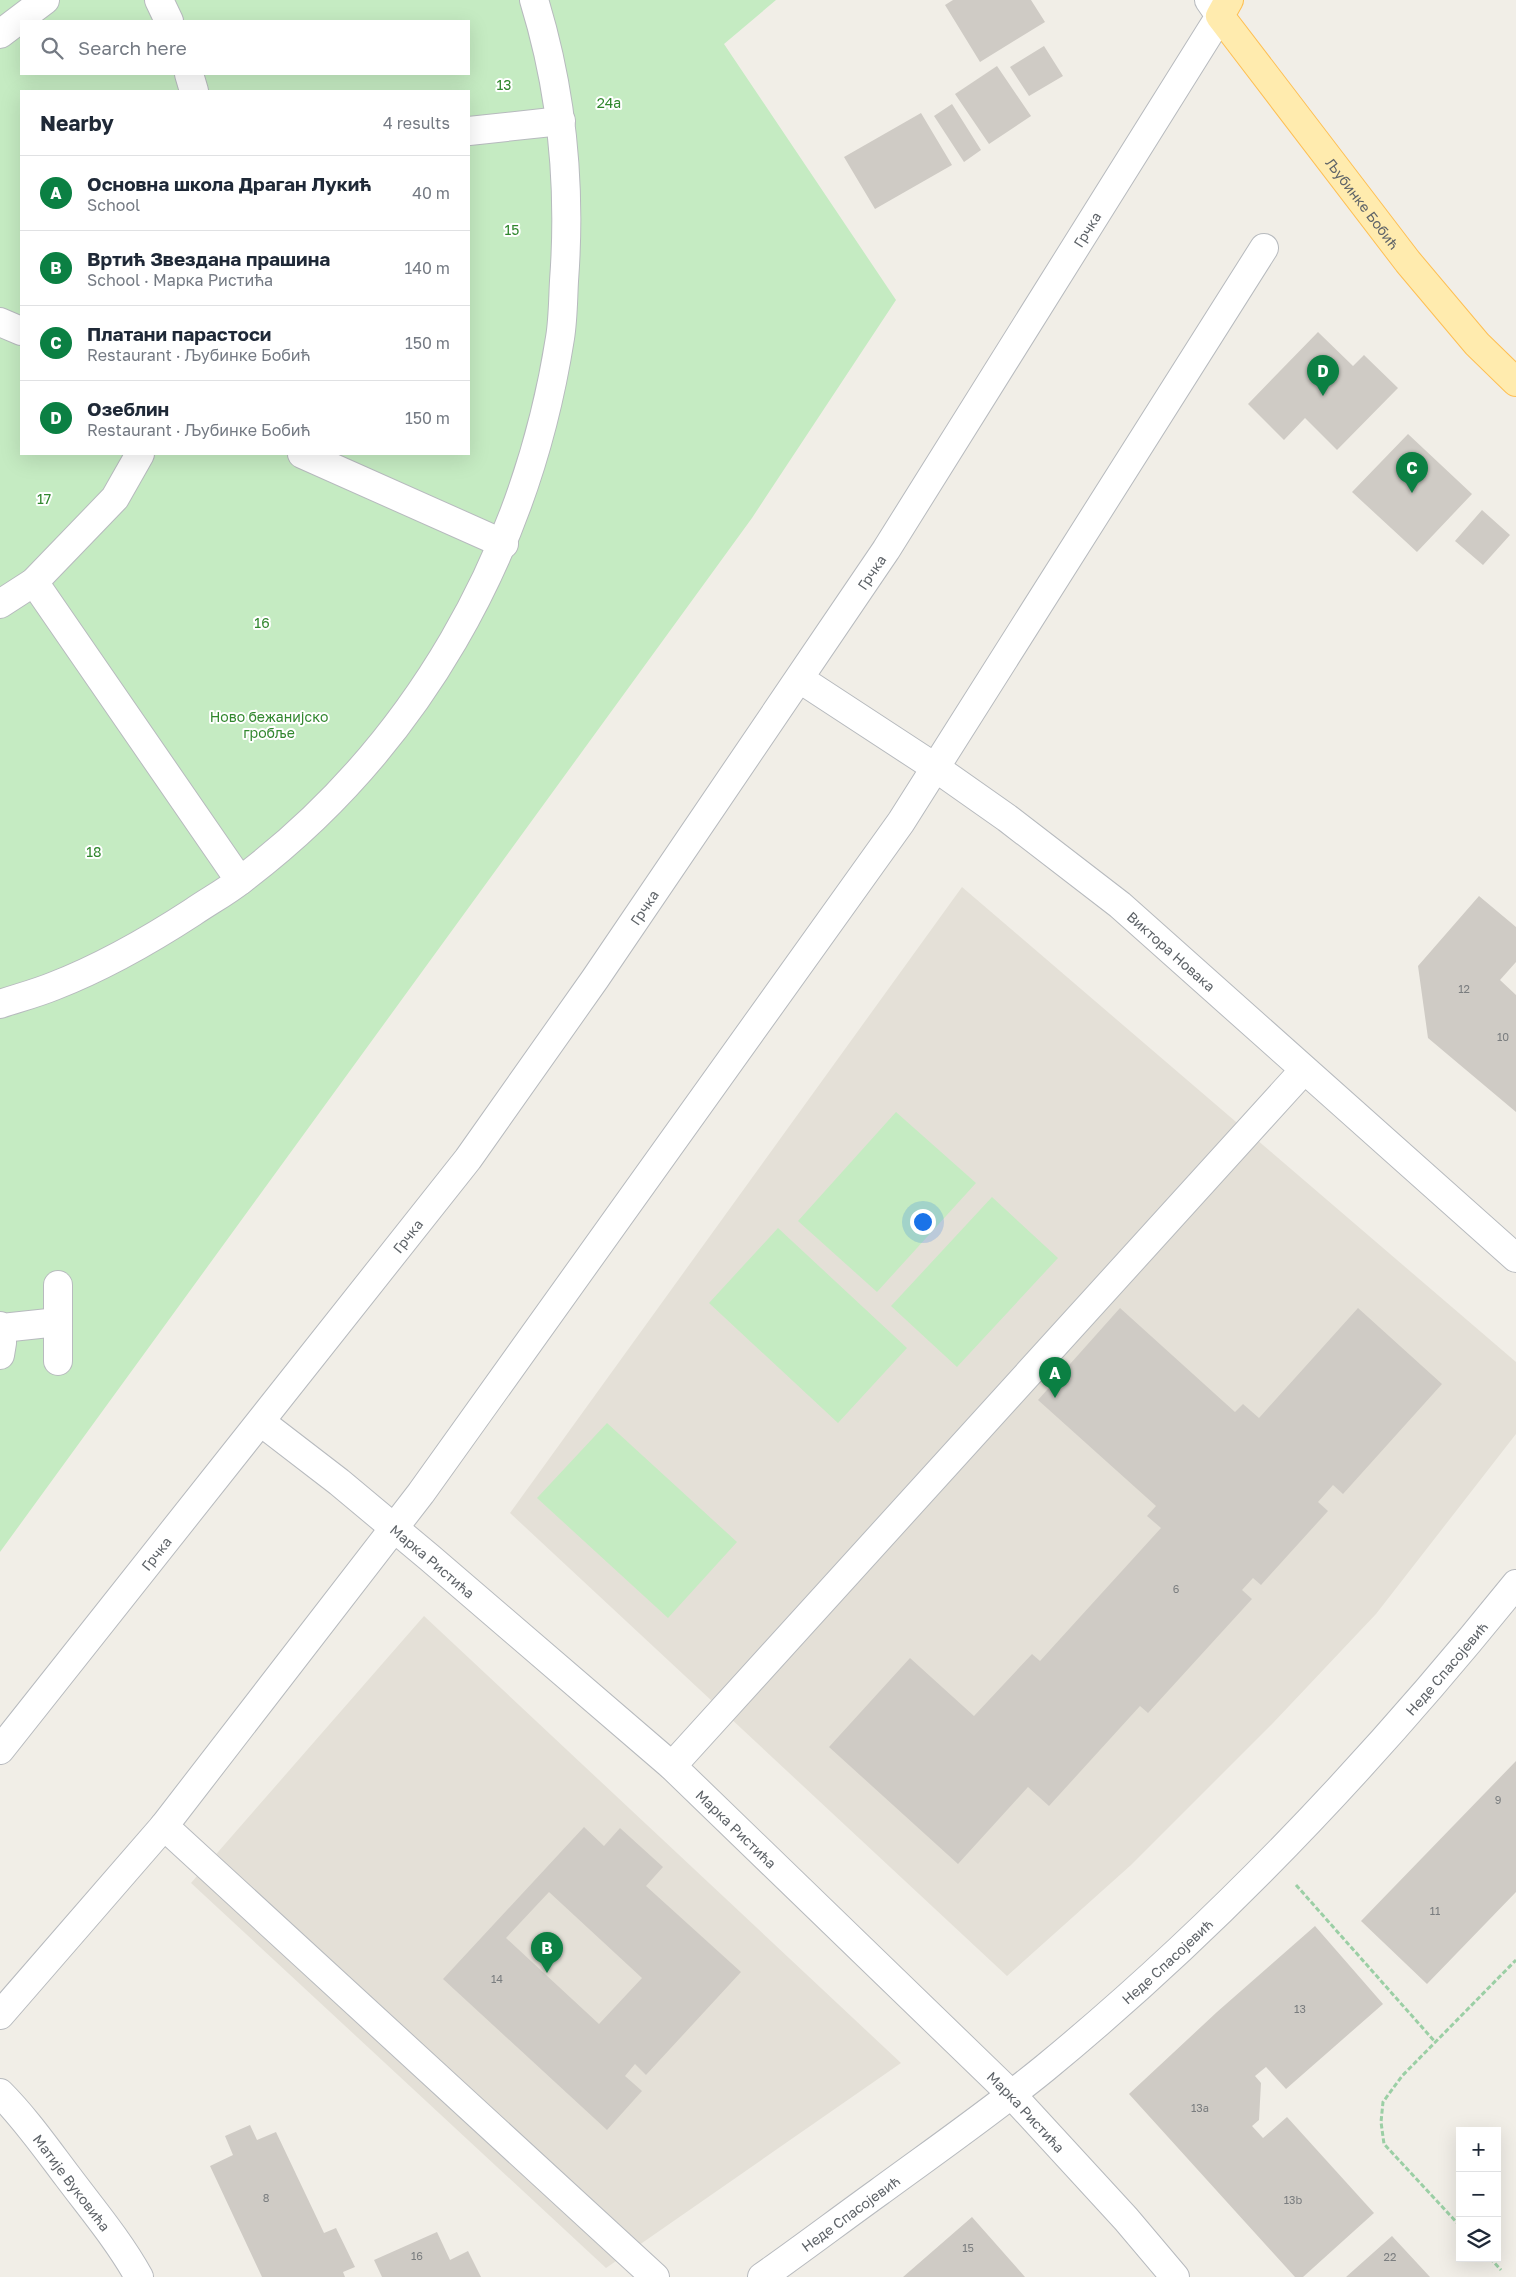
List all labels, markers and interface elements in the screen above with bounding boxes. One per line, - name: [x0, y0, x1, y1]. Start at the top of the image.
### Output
- search box: [20, 20, 470, 75]
- icon: search: [38, 34, 66, 62]
- text: Search here: [78, 36, 187, 59]
- park label: 13: [497, 76, 511, 93]
- park label: 24a: [597, 94, 621, 111]
- text: Nearby: [40, 110, 114, 136]
- text: 4 results: [383, 113, 450, 133]
- street label: Љубинке Бобић: [1323, 154, 1403, 252]
- text: Основна школа Драган Лукић: [87, 172, 371, 195]
- text: A: [50, 183, 62, 203]
- text: 40 m: [412, 183, 450, 203]
- text: School: [87, 195, 140, 215]
- street label: Грчка: [1069, 208, 1104, 250]
- park label: 15: [505, 221, 519, 238]
- text: Вртић Звездана прашина: [87, 247, 330, 270]
- text: B: [50, 258, 62, 278]
- text: 140 m: [404, 258, 450, 278]
- text: School · Марка Ристића: [87, 270, 273, 290]
- text: Платани парастоси: [87, 322, 271, 345]
- text: C: [50, 333, 62, 353]
- text: 150 m: [405, 333, 450, 353]
- text: Restaurant · Љубинке Бобић: [87, 345, 310, 365]
- pin: D: [1307, 355, 1339, 396]
- text: Озеблин: [87, 397, 169, 420]
- text: D: [50, 408, 62, 428]
- text: 150 m: [405, 408, 450, 428]
- text: Restaurant · Љубинке Бобић: [87, 420, 310, 440]
- pin: C: [1396, 452, 1428, 493]
- park label: 17: [37, 490, 51, 507]
- street label: Грчка: [853, 551, 889, 593]
- park label: 16: [254, 614, 270, 631]
- park label: Ново бежанијско гробље: [210, 708, 328, 741]
- park label: 18: [86, 843, 102, 860]
- street label: Грчка: [626, 886, 662, 928]
- street label: Виктора Новака: [1124, 907, 1219, 995]
- house number: 12: [1458, 982, 1470, 995]
- house number: 10: [1497, 1030, 1509, 1043]
- your location: [910, 1209, 936, 1235]
- street label: Грчка: [389, 1215, 426, 1256]
- pin: A: [1039, 1357, 1071, 1398]
- street label: Марка Ристића: [387, 1520, 479, 1601]
- street label: Грчка: [137, 1533, 174, 1574]
- house number: 6: [1173, 1582, 1180, 1595]
- street label: Неде Спасојевић: [1401, 1618, 1491, 1718]
- street label: Марка Ристића: [693, 1786, 780, 1871]
- house number: 9: [1495, 1793, 1501, 1806]
- house number: 11: [1430, 1904, 1440, 1917]
- street label: Неде Спасојевић: [1118, 1915, 1216, 2007]
- pin: B: [531, 1932, 563, 1973]
- house number: 14: [491, 1972, 503, 1985]
- house number: 13: [1294, 2002, 1306, 2015]
- street label: Марка Ристића: [984, 2067, 1069, 2156]
- house number: 13a: [1191, 2101, 1209, 2114]
- map controls: [1456, 2127, 1501, 2262]
- button: +: [1456, 2127, 1501, 2172]
- street label: Матије Вуковића: [30, 2131, 114, 2234]
- street label: Неде Спасојевић: [798, 2171, 903, 2255]
- button: −: [1456, 2172, 1501, 2217]
- house number: 8: [263, 2191, 270, 2204]
- house number: 13b: [1284, 2193, 1302, 2206]
- button: layers: [1456, 2217, 1501, 2262]
- house number: 15: [962, 2241, 974, 2254]
- house number: 16: [411, 2249, 423, 2262]
- house number: 22: [1384, 2250, 1396, 2263]

